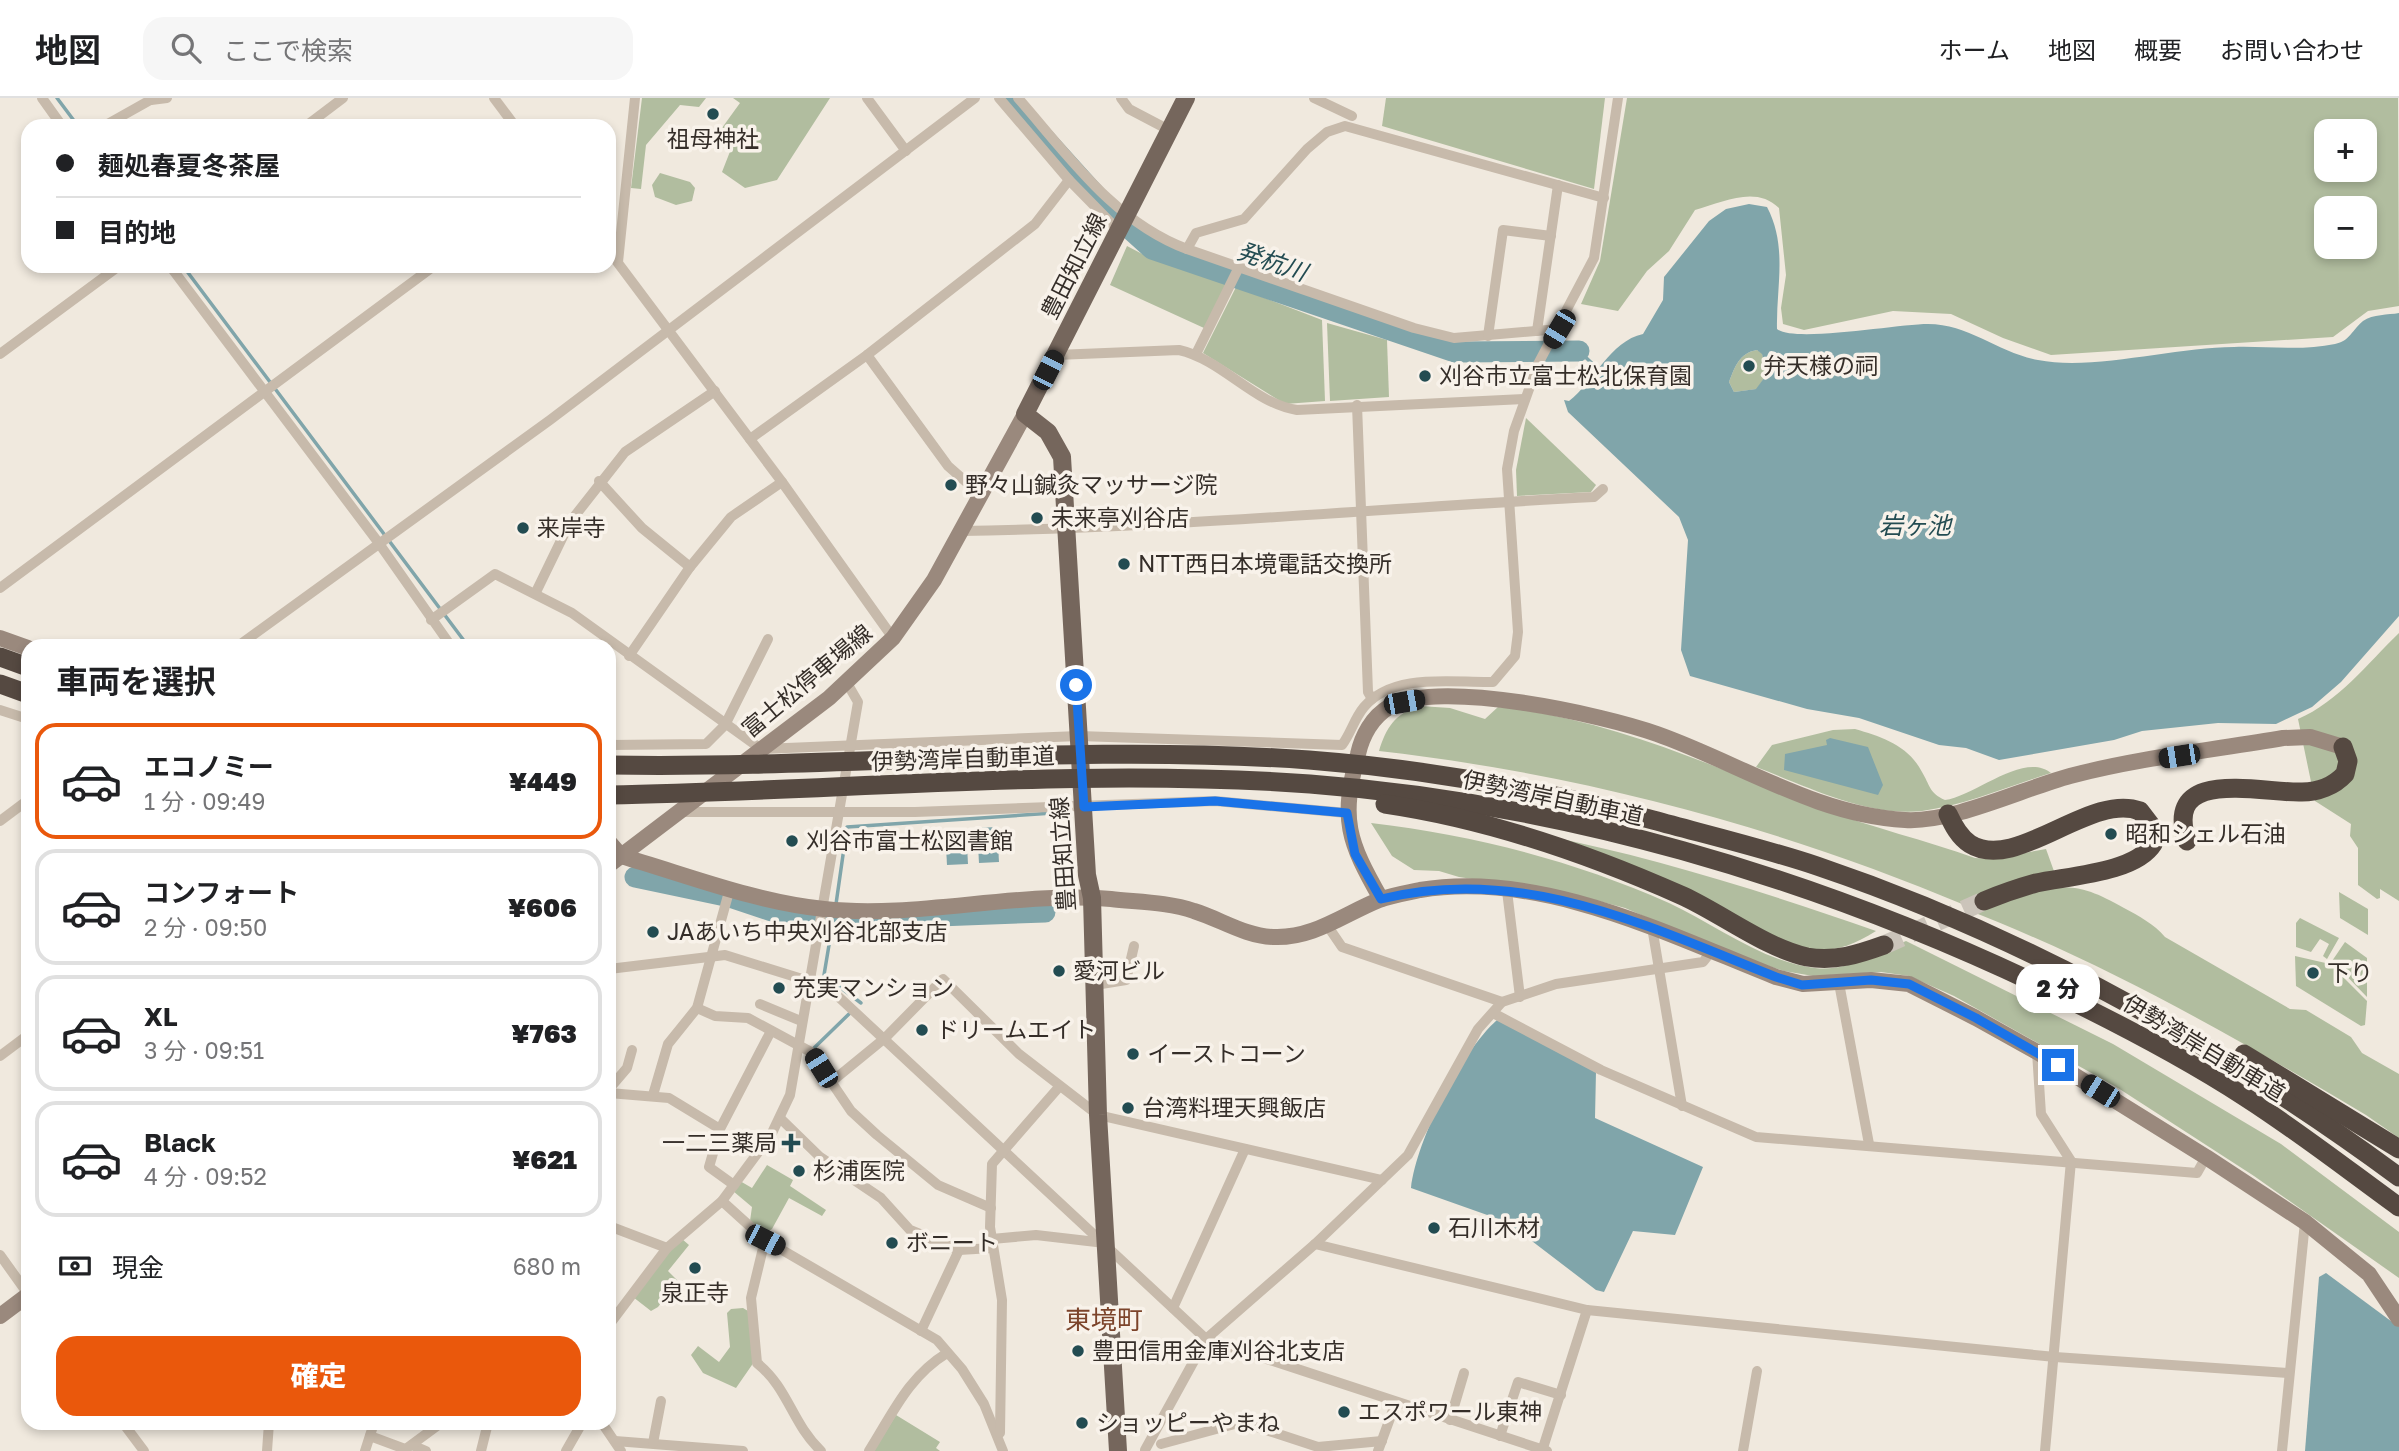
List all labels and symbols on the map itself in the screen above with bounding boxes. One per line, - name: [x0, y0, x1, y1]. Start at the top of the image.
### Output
- marker: 祖母神社: [705, 106, 721, 122]
- place label: 祖母神社: [667, 124, 759, 152]
- street label: 豊田知立線: [1035, 208, 1112, 323]
- water label: 発杭川: [1234, 235, 1314, 287]
- car: [1540, 306, 1579, 352]
- car: [1030, 347, 1067, 393]
- place label: 弁天様の祠: [1763, 351, 1878, 379]
- marker: 弁天様の祠: [1741, 358, 1757, 374]
- place label: 刈谷市立富士松北保育園: [1439, 361, 1692, 389]
- marker: 刈谷市立富士松北保育園: [1417, 368, 1433, 384]
- place label: 野々山鍼灸マッサージ院: [965, 470, 1218, 498]
- marker: 野々山鍼灸マッサージ院: [943, 477, 959, 493]
- place label: 未来亭刈谷店: [1051, 503, 1189, 531]
- marker: 未来亭刈谷店: [1029, 510, 1045, 526]
- water label: 岩ヶ池: [1879, 510, 1953, 539]
- place label: 来岸寺: [537, 513, 606, 541]
- marker: 来岸寺: [515, 520, 531, 536]
- place label: NTT西日本境電話交換所: [1138, 549, 1392, 577]
- marker: NTT西日本境電話交換所: [1116, 556, 1132, 572]
- street label: 富士松停車場線: [736, 618, 877, 743]
- route start: [1060, 669, 1092, 701]
- car: [1382, 688, 1427, 716]
- street label: 伊勢湾岸自動車道: [871, 741, 1055, 775]
- car: [2157, 742, 2202, 770]
- street label: 伊勢湾岸自動車道: [1460, 764, 1646, 830]
- street label: 豊田知立線: [1044, 796, 1080, 912]
- place label: 昭和シェル石油: [2125, 819, 2286, 847]
- place label: 刈谷市富士松図書館: [806, 826, 1013, 854]
- marker: 昭和シェル石油: [2103, 826, 2119, 842]
- marker: 刈谷市富士松図書館: [784, 833, 800, 849]
- place label: JAあいち中央刈谷北部支店: [667, 917, 948, 945]
- marker: JAあいち中央刈谷北部支店: [645, 924, 661, 940]
- place label: 愛河ビル: [1073, 956, 1165, 984]
- place label: 下り: [2327, 958, 2373, 986]
- marker: 愛河ビル: [1051, 963, 1067, 979]
- callout: 2 分: [2016, 964, 2100, 1012]
- marker: 下り: [2305, 965, 2321, 981]
- place label: 充実マンション: [793, 973, 954, 1001]
- marker: 充実マンション: [771, 980, 787, 996]
- street label: 伊勢湾岸自動車道: [2118, 988, 2291, 1107]
- place label: ドリームエイト: [936, 1015, 1096, 1043]
- marker: ドリームエイト: [914, 1022, 930, 1038]
- place label: イーストコーン: [1147, 1039, 1306, 1067]
- car: [801, 1045, 842, 1091]
- marker: イーストコーン: [1125, 1046, 1141, 1062]
- route end: [2042, 1049, 2074, 1081]
- car: [2077, 1071, 2124, 1111]
- place label: 台湾料理天興飯店: [1142, 1093, 1326, 1121]
- marker: 台湾料理天興飯店: [1120, 1100, 1136, 1116]
- place label: 一二三薬局: [662, 1128, 777, 1156]
- marker: 一二三薬局: [783, 1135, 799, 1151]
- place label: 杉浦医院: [813, 1156, 905, 1184]
- marker: 杉浦医院: [791, 1163, 807, 1179]
- place label: 石川木材: [1448, 1213, 1540, 1241]
- marker: 石川木材: [1426, 1220, 1442, 1236]
- car: [742, 1221, 789, 1259]
- place label: ボニート: [906, 1228, 998, 1256]
- marker: ボニート: [884, 1235, 900, 1251]
- marker: 泉正寺: [687, 1260, 703, 1276]
- place label: 泉正寺: [661, 1278, 730, 1306]
- district label: 東境町: [1065, 1304, 1143, 1335]
- place label: 豊田信用金庫刈谷北支店: [1092, 1336, 1345, 1364]
- marker: 豊田信用金庫刈谷北支店: [1070, 1343, 1086, 1359]
- place label: エスポワール東神: [1358, 1397, 1542, 1425]
- marker: エスポワール東神: [1336, 1404, 1352, 1420]
- place label: ショッピーやまね: [1096, 1408, 1280, 1436]
- marker: ショッピーやまね: [1074, 1415, 1090, 1431]

